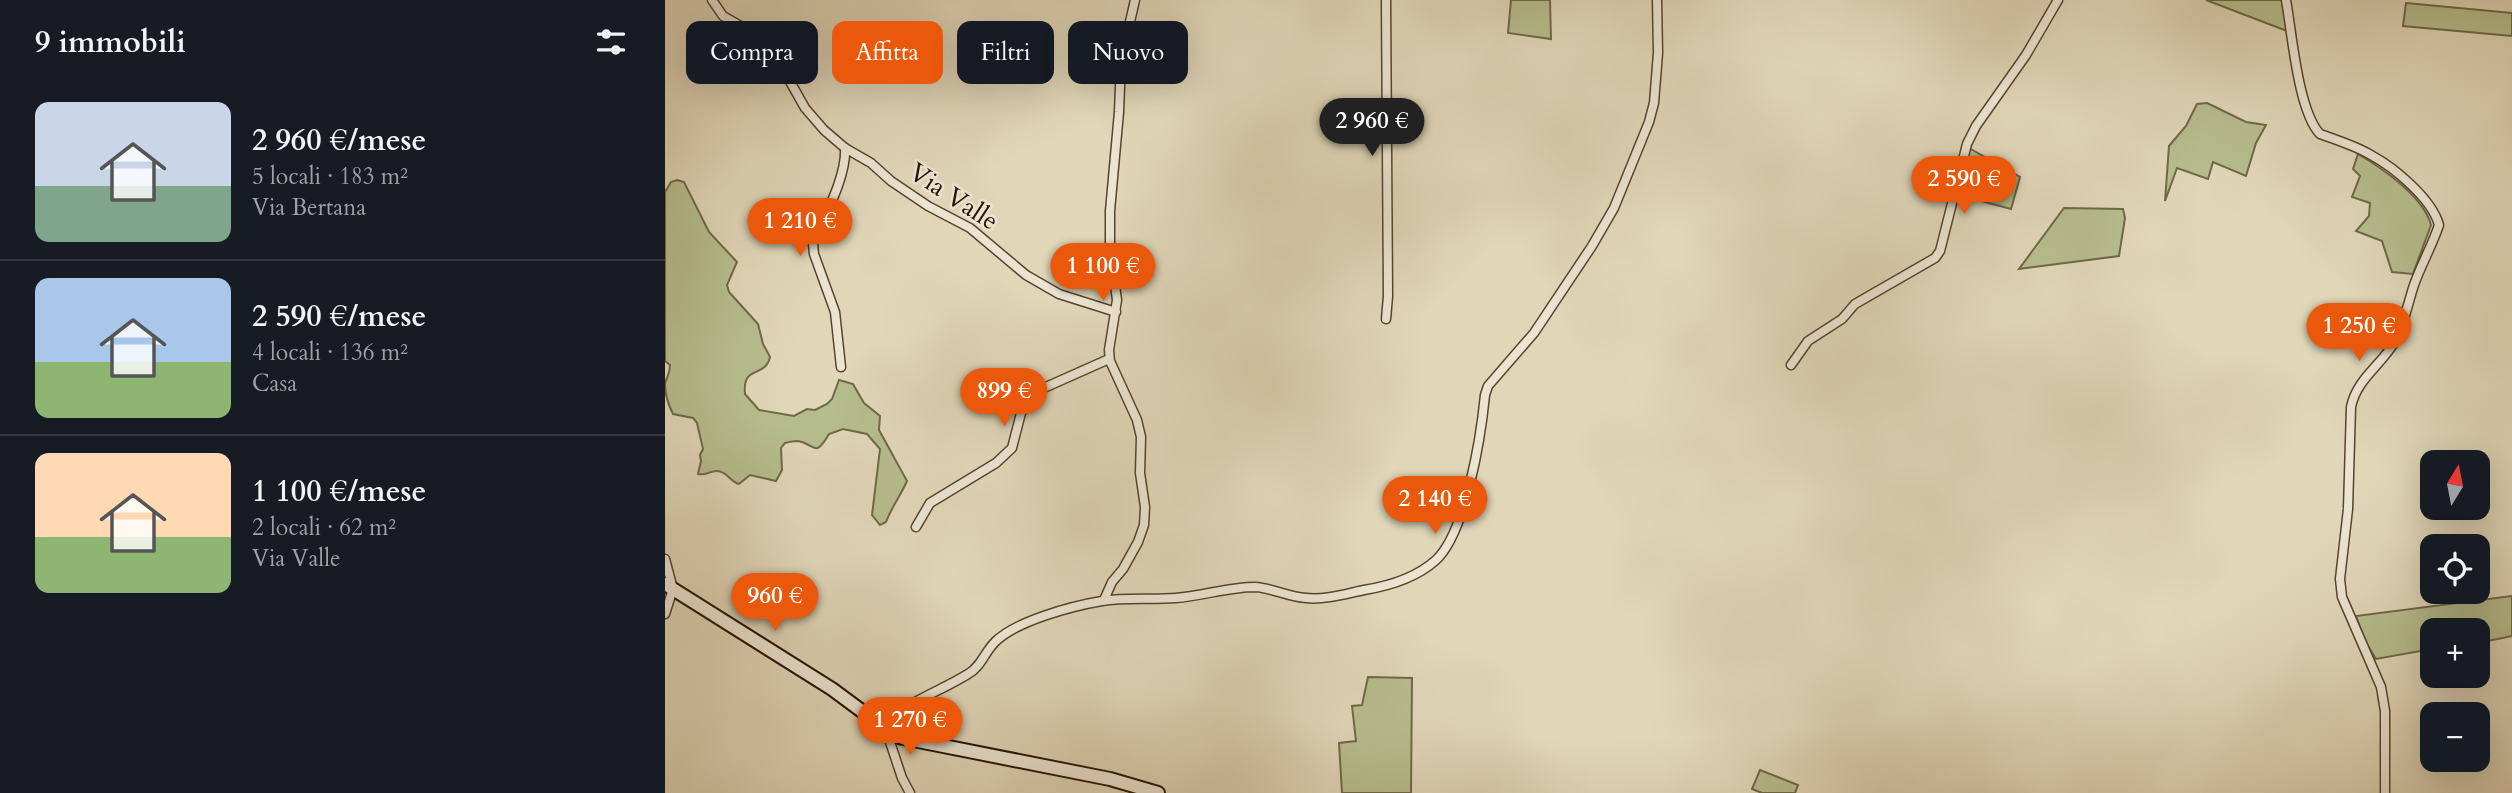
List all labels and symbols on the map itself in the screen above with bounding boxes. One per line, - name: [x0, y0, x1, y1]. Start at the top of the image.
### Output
- pin: 2 960 €: [1307, 99, 1437, 158]
- street label: Via Valle: [902, 155, 1005, 238]
- pin: 2 590 €: [1899, 156, 2029, 216]
- pin: 1 210 €: [735, 198, 865, 258]
- pin: 1 100 €: [1038, 244, 1168, 303]
- pin: 1 250 €: [2294, 304, 2424, 363]
- pin: 899 €: [955, 368, 1053, 428]
- north arrow: [2420, 450, 2490, 520]
- pin: 2 140 €: [1370, 476, 1500, 536]
- pin: 960 €: [726, 574, 824, 633]
- pin: 1 270 €: [845, 698, 975, 757]

